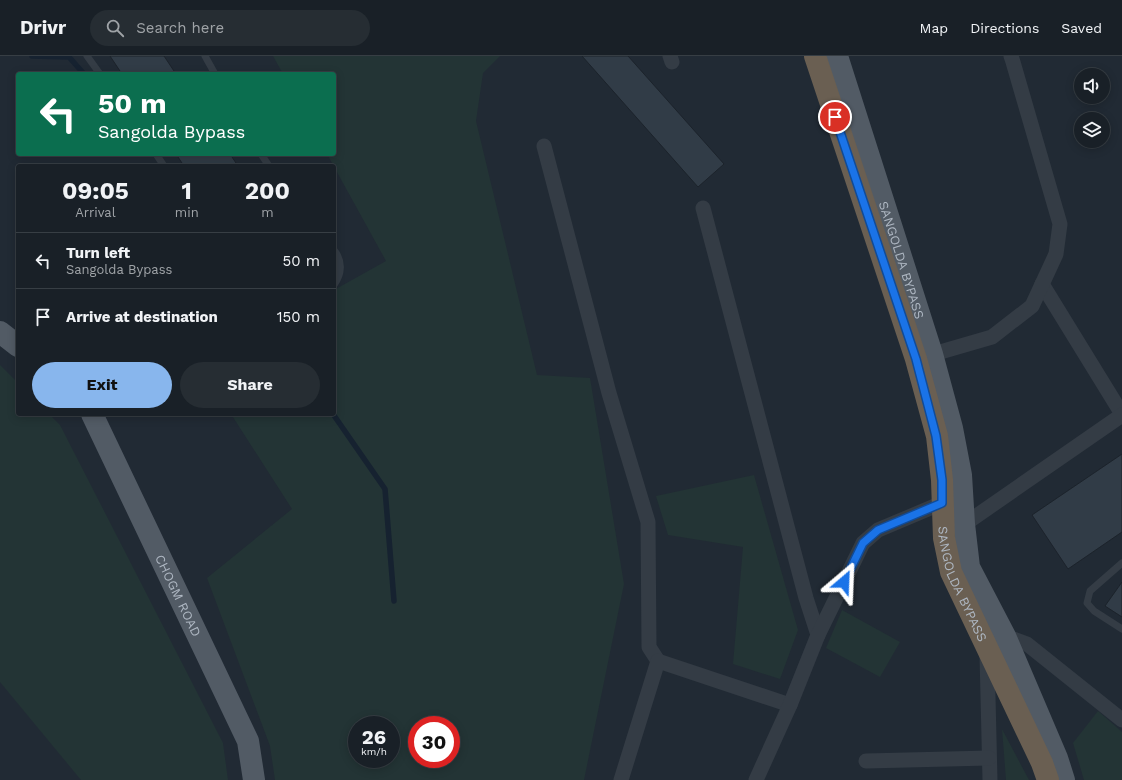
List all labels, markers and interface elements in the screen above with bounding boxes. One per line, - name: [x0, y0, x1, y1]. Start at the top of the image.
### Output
- search box: [90, 10, 370, 46]
- text: Drivr: [20, 16, 66, 39]
- icon: search: [104, 17, 126, 39]
- text: Search here: [136, 19, 224, 37]
- text: Map: [920, 20, 948, 36]
- text: Directions: [970, 20, 1039, 36]
- text: Saved: [1061, 20, 1102, 36]
- map controls: [1074, 68, 1110, 148]
- button: sound: [1074, 68, 1110, 104]
- text: 50 m: [98, 87, 167, 120]
- icon: left: [32, 88, 84, 140]
- pin: [818, 100, 852, 134]
- icon: arrive: [824, 106, 846, 128]
- button: layers: [1074, 112, 1110, 148]
- text: Sangolda Bypass: [98, 121, 245, 142]
- text: 09:05: [62, 177, 129, 205]
- text: 1: [182, 177, 192, 205]
- text: 200: [245, 177, 290, 205]
- street label: SANGOLDA BYPASS: [876, 199, 928, 321]
- text: Arrival: [75, 205, 116, 220]
- text: min: [175, 205, 199, 220]
- text: m: [261, 205, 274, 220]
- text: Turn left: [66, 244, 130, 262]
- icon: left: [32, 250, 54, 272]
- text: 50 m: [283, 252, 320, 270]
- text: Sangolda Bypass: [66, 262, 172, 277]
- icon: arrive: [32, 306, 54, 328]
- text: Arrive at destination: [66, 308, 218, 326]
- text: 150 m: [277, 308, 320, 326]
- button: Exit: [32, 362, 172, 408]
- button: Share: [180, 362, 320, 408]
- street label: SANGOLDA BYPASS: [936, 526, 991, 644]
- street label: CHOGM ROAD: [153, 552, 205, 639]
- position arrow: [823, 561, 865, 603]
- speed limit sign: 30: [408, 716, 460, 768]
- text: 26: [362, 725, 386, 749]
- text: km/h: [361, 746, 387, 757]

